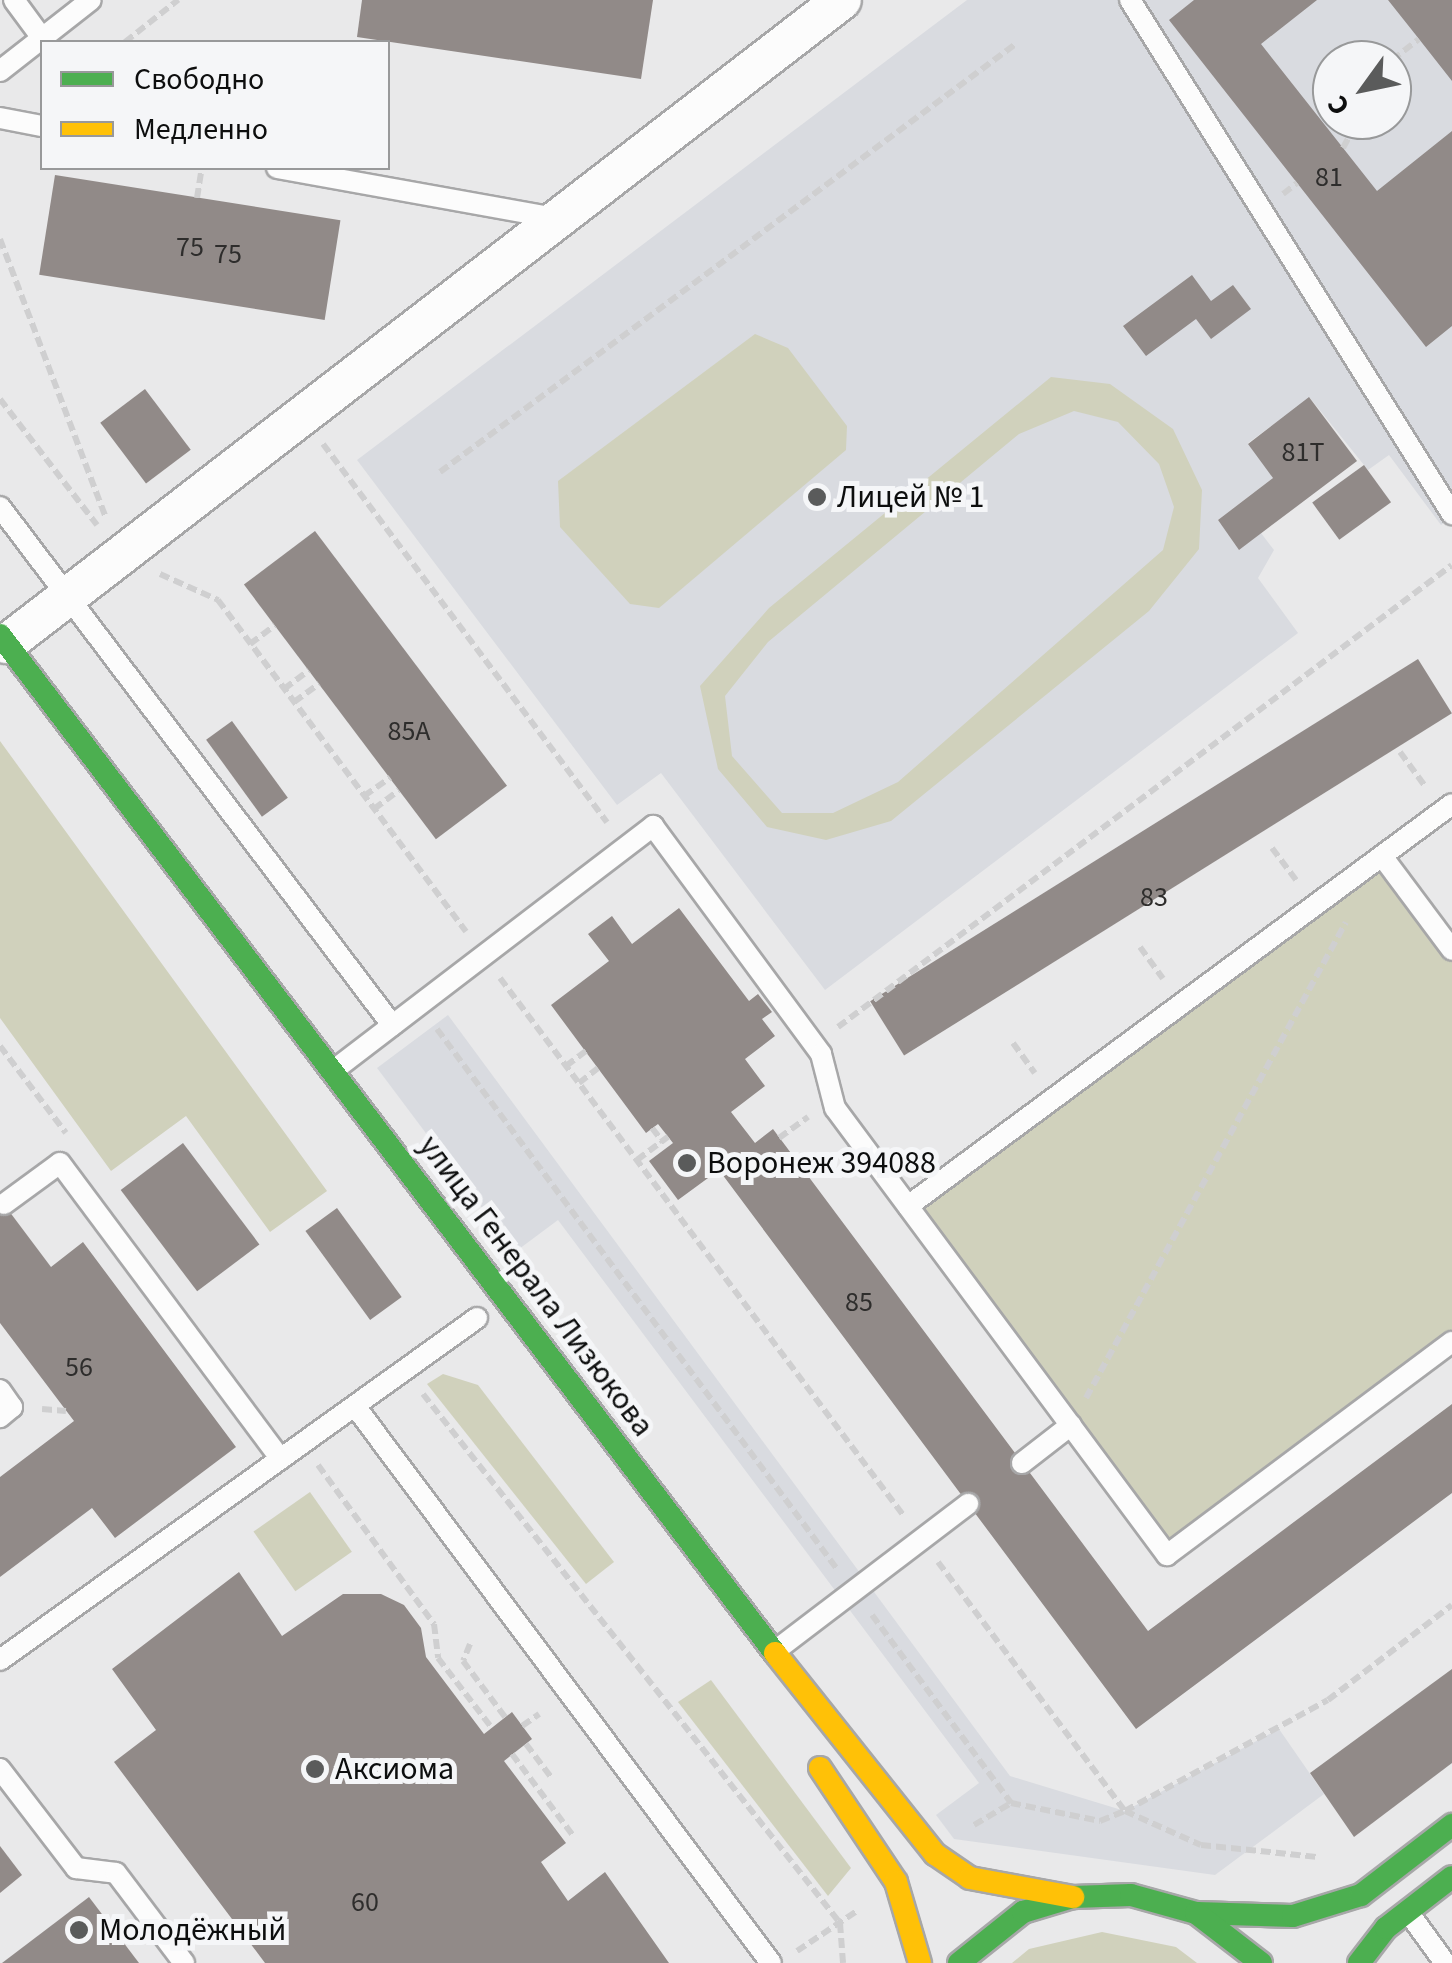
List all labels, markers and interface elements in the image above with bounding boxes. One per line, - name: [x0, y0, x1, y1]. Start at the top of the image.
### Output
- legend: [40, 40, 390, 170]
- north arrow: [1312, 40, 1412, 140]
- text: Свободно: [134, 58, 264, 101]
- text: С: [1317, 88, 1360, 123]
- text: Медленно: [134, 108, 268, 151]
- house number: 81: [1315, 160, 1343, 194]
- house number: 75: [176, 230, 204, 264]
- house number: 75: [214, 237, 242, 271]
- house number: 81Т: [1282, 435, 1324, 469]
- place label: Лицей № 1: [837, 478, 984, 516]
- marker: Лицей № 1: [806, 486, 828, 508]
- house number: 85А: [387, 714, 431, 748]
- house number: 83: [1140, 880, 1168, 914]
- street label: улица Генерала Лизюкова: [410, 1128, 662, 1444]
- place label: Воронеж 394088: [707, 1144, 936, 1182]
- marker: Воронеж 394088: [676, 1152, 698, 1174]
- house number: 85: [845, 1285, 873, 1319]
- house number: 56: [65, 1350, 93, 1384]
- place label: Аксиома: [335, 1750, 454, 1788]
- marker: Аксиома: [304, 1758, 326, 1780]
- house number: 60: [351, 1885, 379, 1919]
- place label: Молодёжный: [99, 1911, 286, 1949]
- marker: Молодёжный: [68, 1919, 90, 1941]

